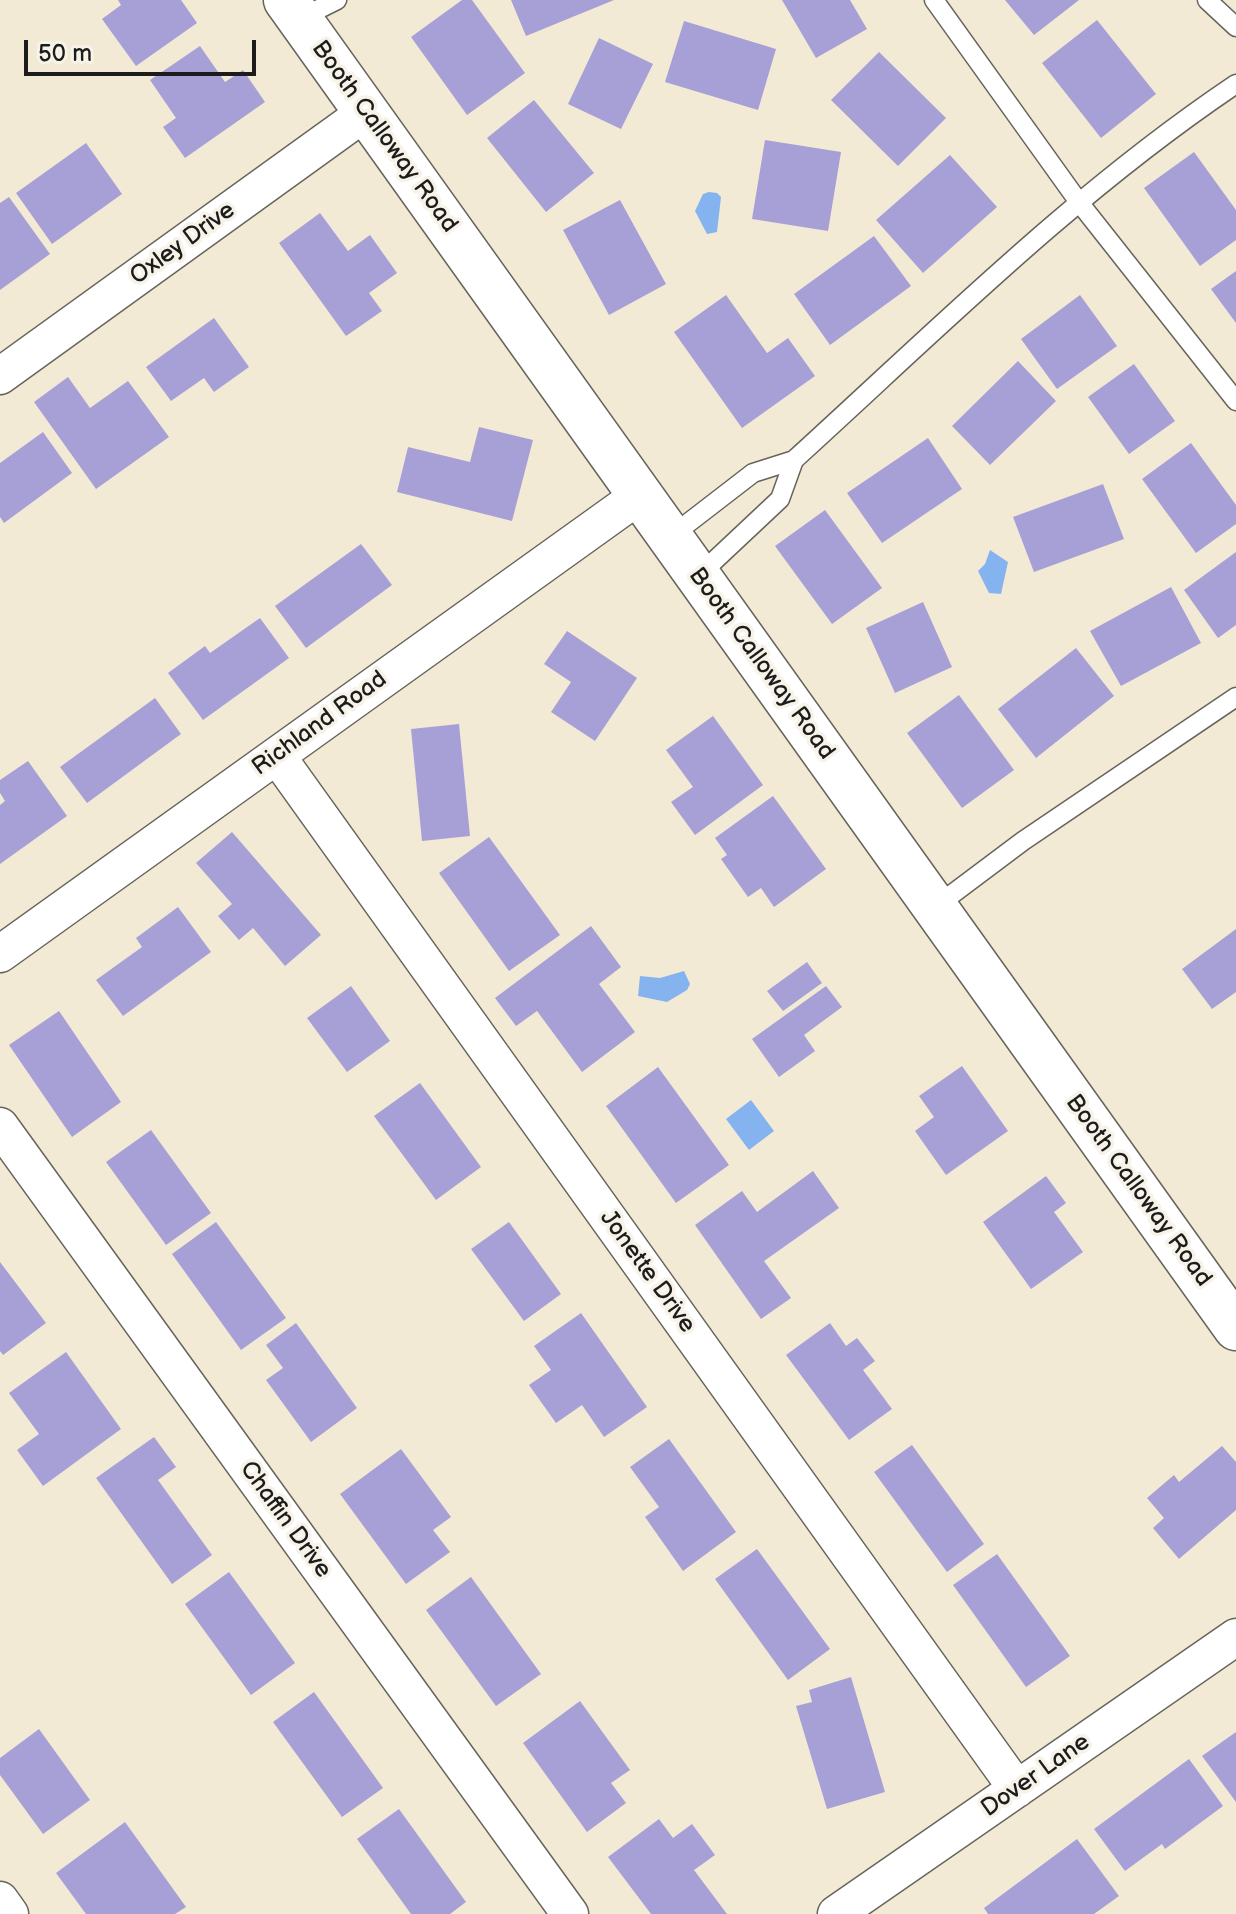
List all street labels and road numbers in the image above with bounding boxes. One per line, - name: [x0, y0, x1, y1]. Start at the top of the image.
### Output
- street label: Booth Calloway Road: [305, 35, 463, 239]
- street label: Oxley Drive: [125, 196, 241, 292]
- street label: Booth Calloway Road: [682, 562, 840, 766]
- street label: Richland Road: [247, 666, 393, 782]
- street label: Booth Calloway Road: [1059, 1089, 1217, 1293]
- street label: Jonette Drive: [593, 1205, 701, 1339]
- street label: Chaffin Drive: [233, 1456, 337, 1584]
- street label: Dover Lane: [976, 1728, 1096, 1824]

